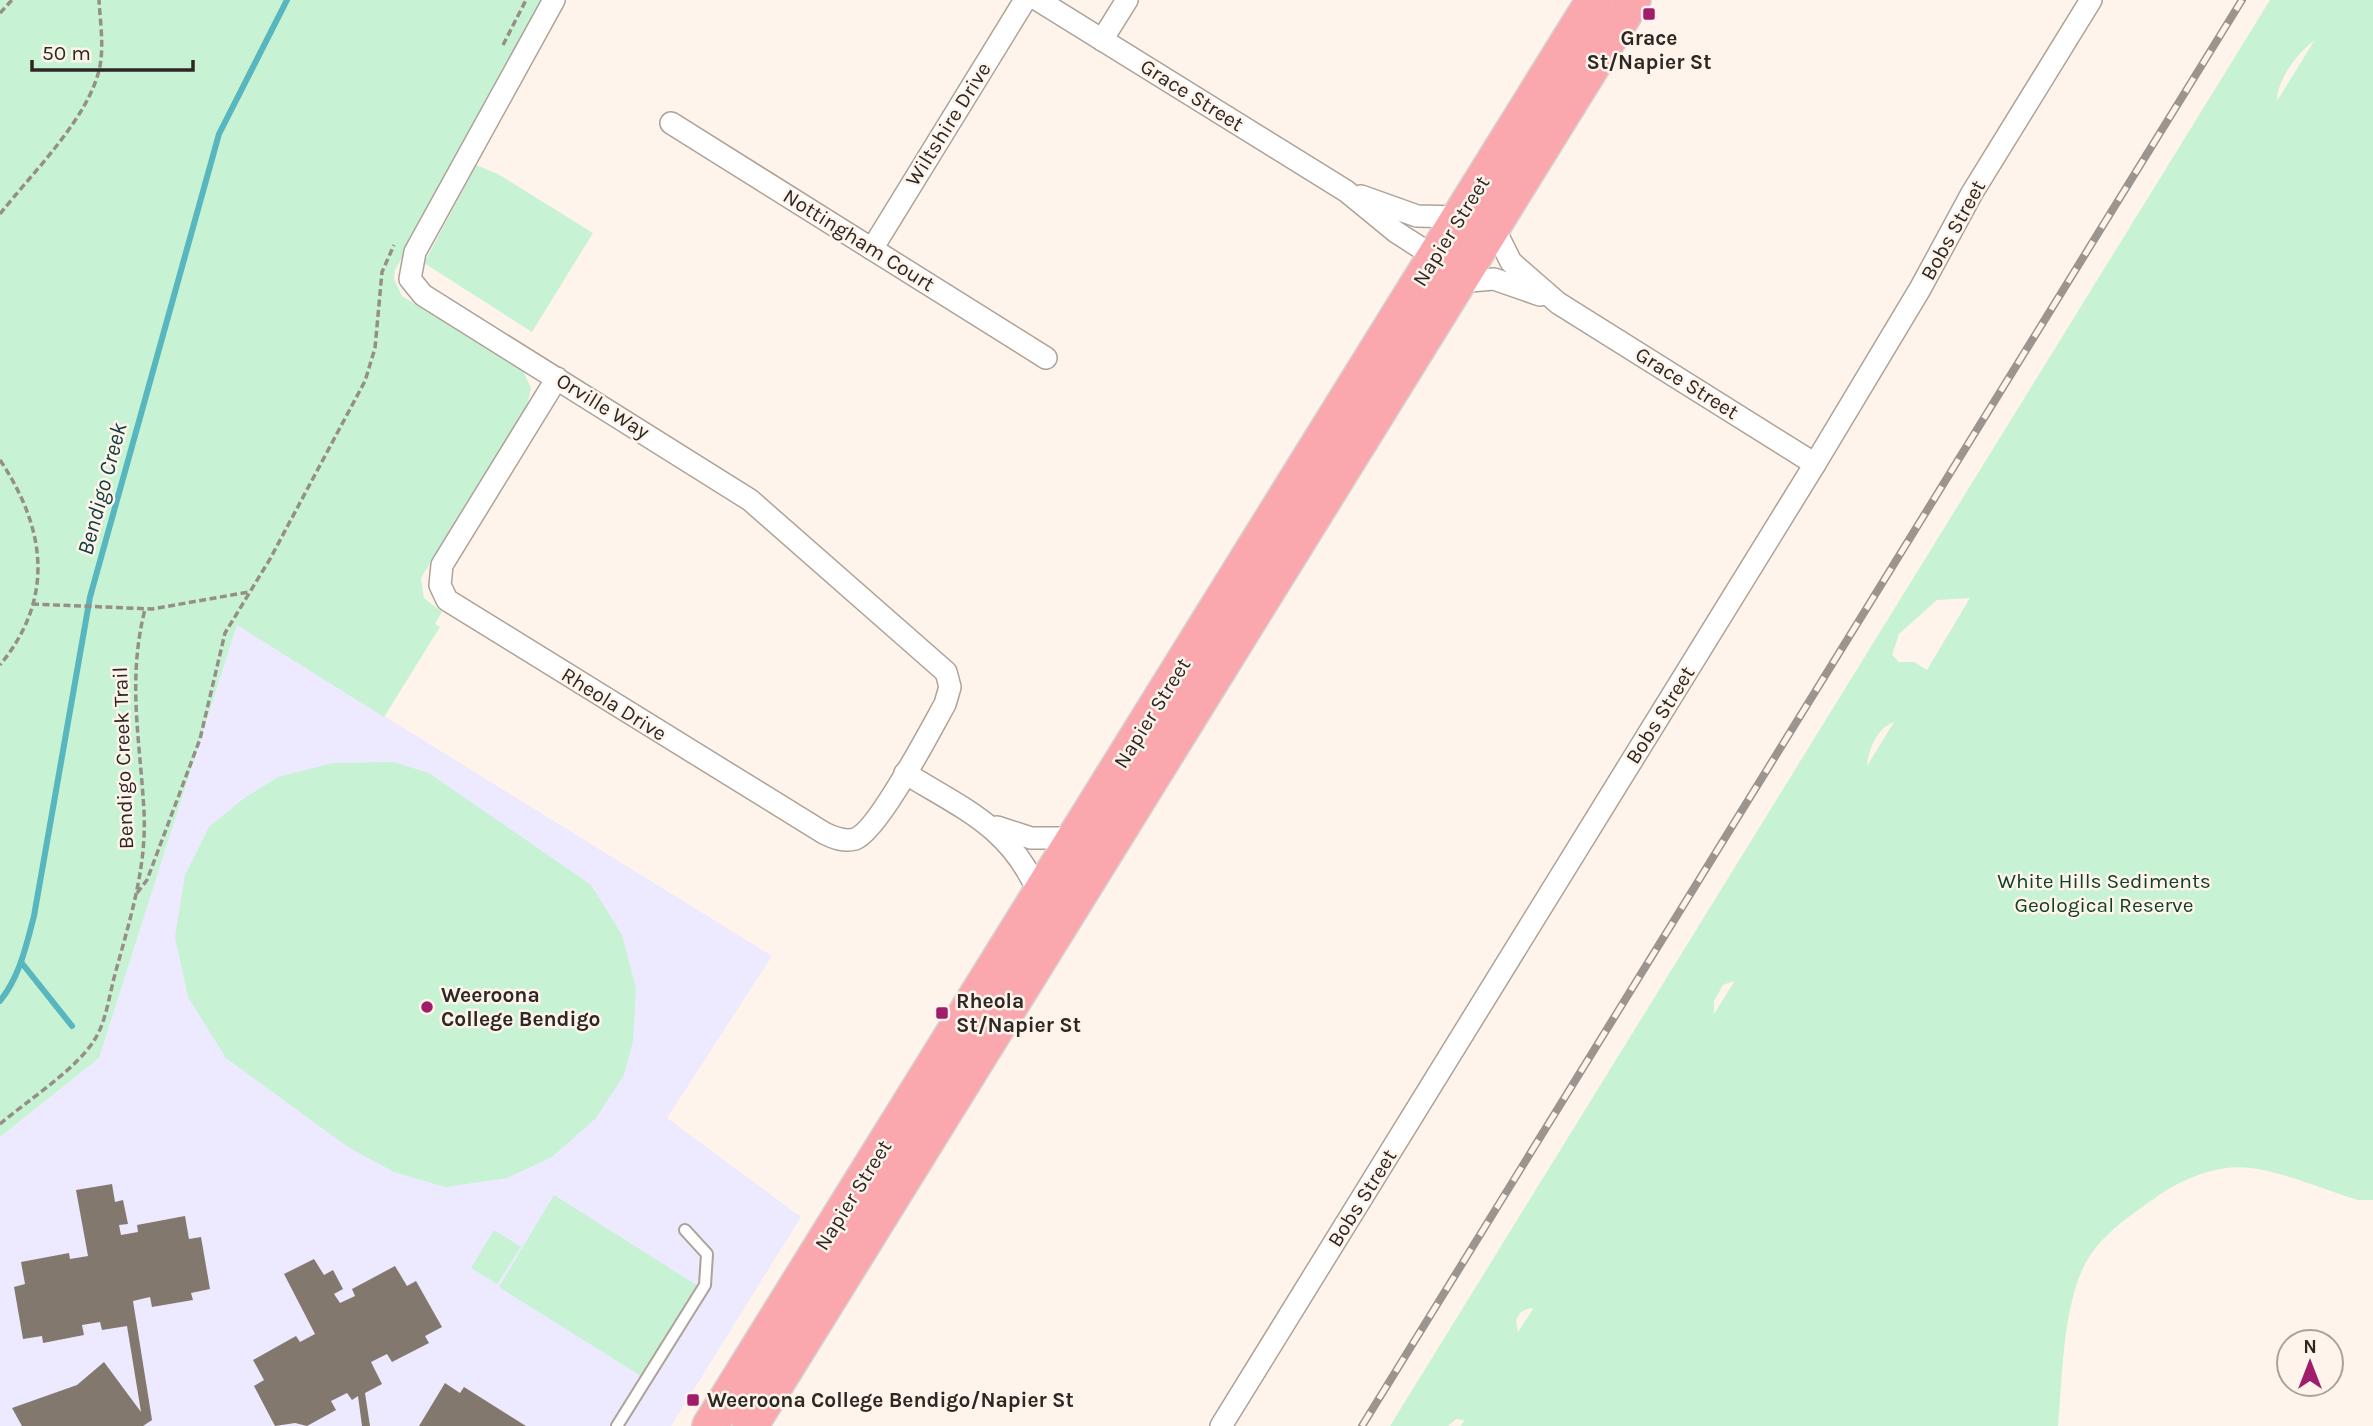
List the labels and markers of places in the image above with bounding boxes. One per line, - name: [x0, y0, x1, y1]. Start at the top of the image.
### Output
- marker: Grace St/Napier St: [1641, 6, 1657, 22]
- place label: Grace St/Napier St: [1587, 26, 1711, 74]
- place label: Weeroona College Bendigo: [441, 983, 600, 1031]
- place label: Rheola St/Napier St: [956, 989, 1081, 1037]
- marker: Weeroona College Bendigo: [419, 999, 435, 1015]
- marker: Rheola St/Napier St: [934, 1005, 950, 1021]
- place label: Weeroona College Bendigo/Napier St: [707, 1388, 1074, 1412]
- marker: Weeroona College Bendigo/Napier St: [685, 1392, 701, 1408]

